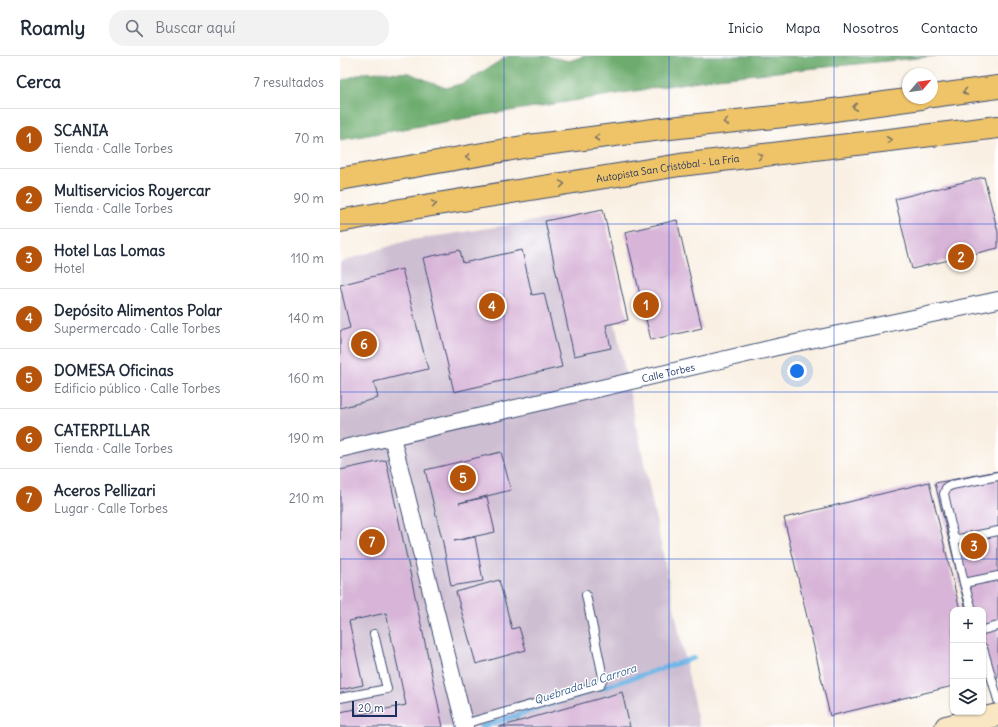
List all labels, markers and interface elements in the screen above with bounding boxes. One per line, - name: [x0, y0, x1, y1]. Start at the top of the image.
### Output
- search box: [109, 10, 389, 46]
- text: Roamly: [20, 16, 85, 40]
- icon: search: [123, 17, 145, 39]
- text: Buscar aquí: [155, 18, 235, 37]
- text: Inicio: [728, 19, 763, 37]
- text: Mapa: [785, 19, 821, 37]
- text: Nosotros: [843, 19, 899, 37]
- text: Contacto: [921, 19, 978, 37]
- north arrow: [902, 68, 938, 104]
- text: Cerca: [16, 71, 61, 93]
- text: 7 resultados: [254, 74, 324, 91]
- one-way arrow: [962, 87, 968, 96]
- one-way arrow: [852, 102, 858, 111]
- one-way arrow: [723, 118, 729, 127]
- text: SCANIA: [54, 121, 108, 140]
- text: 1: [26, 130, 32, 147]
- text: 70 m: [295, 130, 324, 147]
- one-way arrow: [594, 133, 600, 142]
- one-way arrow: [886, 136, 892, 145]
- text: Tienda · Calle Torbes: [54, 140, 173, 157]
- one-way arrow: [757, 151, 763, 160]
- one-way arrow: [465, 152, 471, 161]
- street label: Autopista San Cristóbal - La Fría: [595, 152, 740, 185]
- one-way arrow: [559, 180, 565, 189]
- text: Multiservicios Royercar: [54, 181, 211, 200]
- text: 2: [25, 190, 33, 207]
- text: 90 m: [293, 190, 324, 207]
- text: Tienda · Calle Torbes: [54, 200, 173, 217]
- one-way arrow: [430, 200, 437, 209]
- text: Hotel Las Lomas: [54, 241, 165, 260]
- pin: 2: [948, 242, 974, 272]
- text: 3: [25, 250, 33, 267]
- text: 110 m: [291, 250, 324, 267]
- text: Hotel: [54, 260, 85, 277]
- pin: 1: [633, 290, 659, 320]
- pin: 4: [479, 291, 505, 321]
- text: Depósito Alimentos Polar: [54, 301, 222, 320]
- text: 4: [25, 310, 33, 327]
- text: 140 m: [288, 310, 324, 327]
- text: Supermercado · Calle Torbes: [54, 320, 221, 337]
- pin: 6: [351, 329, 377, 359]
- street label: Calle Torbes: [640, 360, 697, 385]
- text: DOMESA Oficinas: [54, 361, 174, 380]
- your location: [787, 361, 807, 381]
- text: 5: [25, 370, 33, 387]
- text: 160 m: [288, 370, 324, 387]
- text: Edificio público · Calle Torbes: [54, 380, 220, 397]
- text: CATERPILLAR: [54, 421, 150, 440]
- text: 6: [25, 430, 33, 447]
- text: 190 m: [288, 430, 324, 447]
- text: Tienda · Calle Torbes: [54, 440, 173, 457]
- pin: 5: [450, 463, 476, 493]
- text: Aceros Pellizari: [54, 481, 156, 500]
- text: 7: [26, 490, 32, 507]
- text: 210 m: [289, 490, 324, 507]
- text: Lugar · Calle Torbes: [54, 500, 168, 517]
- pin: 7: [359, 527, 385, 557]
- pin: 3: [961, 531, 987, 561]
- map controls: [950, 607, 986, 715]
- button: +: [950, 607, 986, 643]
- button: −: [950, 643, 986, 679]
- water label: Quebrada La Carrora: [532, 661, 639, 707]
- button: layers: [950, 679, 986, 715]
- scale bar: [352, 699, 397, 718]
- text: 20 m: [358, 701, 384, 715]

